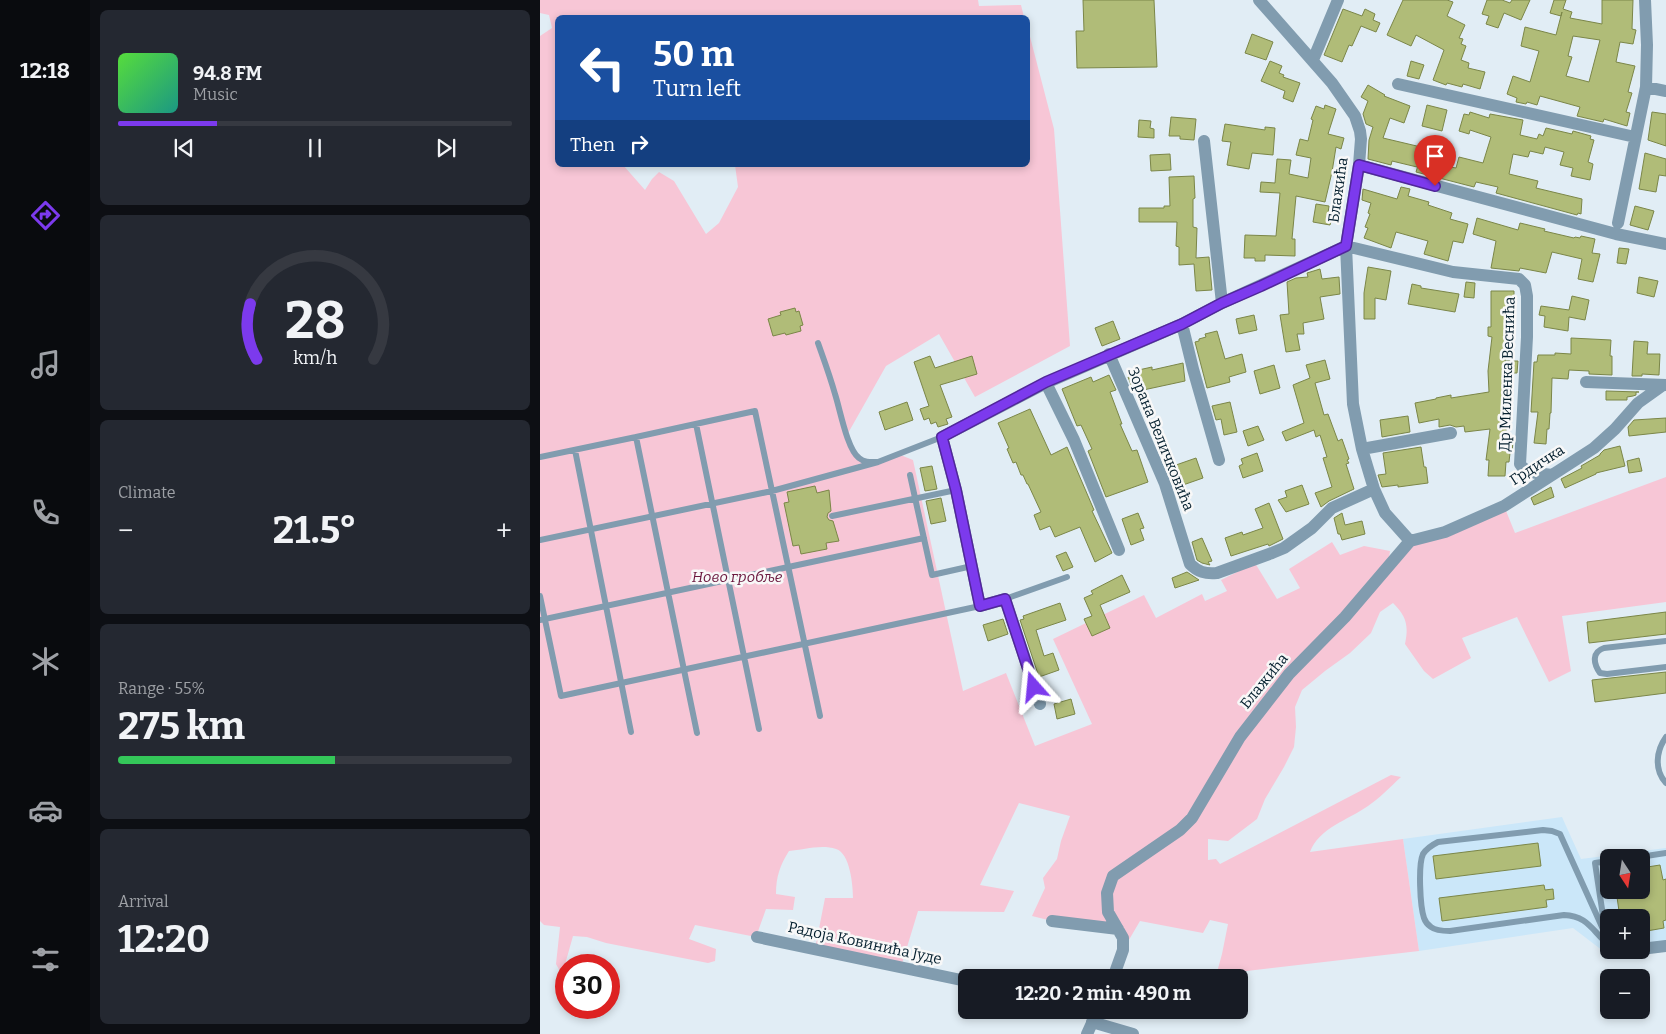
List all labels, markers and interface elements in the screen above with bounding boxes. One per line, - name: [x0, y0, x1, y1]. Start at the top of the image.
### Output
- text: 50 m: [653, 33, 734, 75]
- icon: left: [570, 35, 635, 100]
- text: 12:18: [20, 57, 70, 84]
- text: 94.8 FM: [193, 62, 262, 85]
- text: Turn left: [653, 75, 741, 102]
- text: Music: [193, 85, 238, 104]
- icon: right: [625, 130, 653, 158]
- text: Then: [570, 133, 615, 156]
- icon: previous: [170, 134, 198, 162]
- icon: pause: [301, 134, 329, 162]
- icon: next: [432, 134, 460, 162]
- pin: [1414, 135, 1456, 186]
- icon: arrive: [1421, 142, 1449, 170]
- street label: Блажића: [1325, 156, 1351, 224]
- icon: directions: [28, 198, 63, 233]
- text: 28: [285, 289, 345, 352]
- street label: Др Миленка Веснића: [1495, 296, 1519, 452]
- icon: music: [28, 347, 63, 382]
- text: km/h: [293, 347, 337, 369]
- street label: Зорана Величковића: [1124, 365, 1198, 513]
- street label: Грдичка: [1506, 441, 1568, 489]
- text: Climate: [118, 483, 176, 502]
- icon: phone: [28, 495, 63, 530]
- text: 21.5°: [273, 507, 357, 553]
- text: −: [118, 514, 133, 547]
- text: +: [496, 514, 512, 547]
- park label: Ново гробље: [692, 568, 783, 586]
- icon: climate: [28, 644, 63, 679]
- street label: Блажића: [1236, 650, 1292, 712]
- position arrow: [1007, 660, 1059, 712]
- text: Range · 55%: [118, 679, 205, 698]
- text: 275 km: [118, 703, 245, 749]
- icon: car: [28, 793, 63, 828]
- north arrow: [1600, 849, 1650, 899]
- map controls: [1600, 849, 1650, 1019]
- text: Arrival: [118, 892, 169, 911]
- button: +: [1600, 909, 1650, 959]
- text: 12:20: [118, 916, 210, 962]
- street label: Радоја Ковинића Јуде: [786, 918, 944, 968]
- icon: filters: [28, 942, 63, 977]
- speed limit sign: 30: [555, 954, 620, 1019]
- button: −: [1600, 969, 1650, 1019]
- text: 12:20 · 2 min · 490 m: [1015, 982, 1191, 1005]

